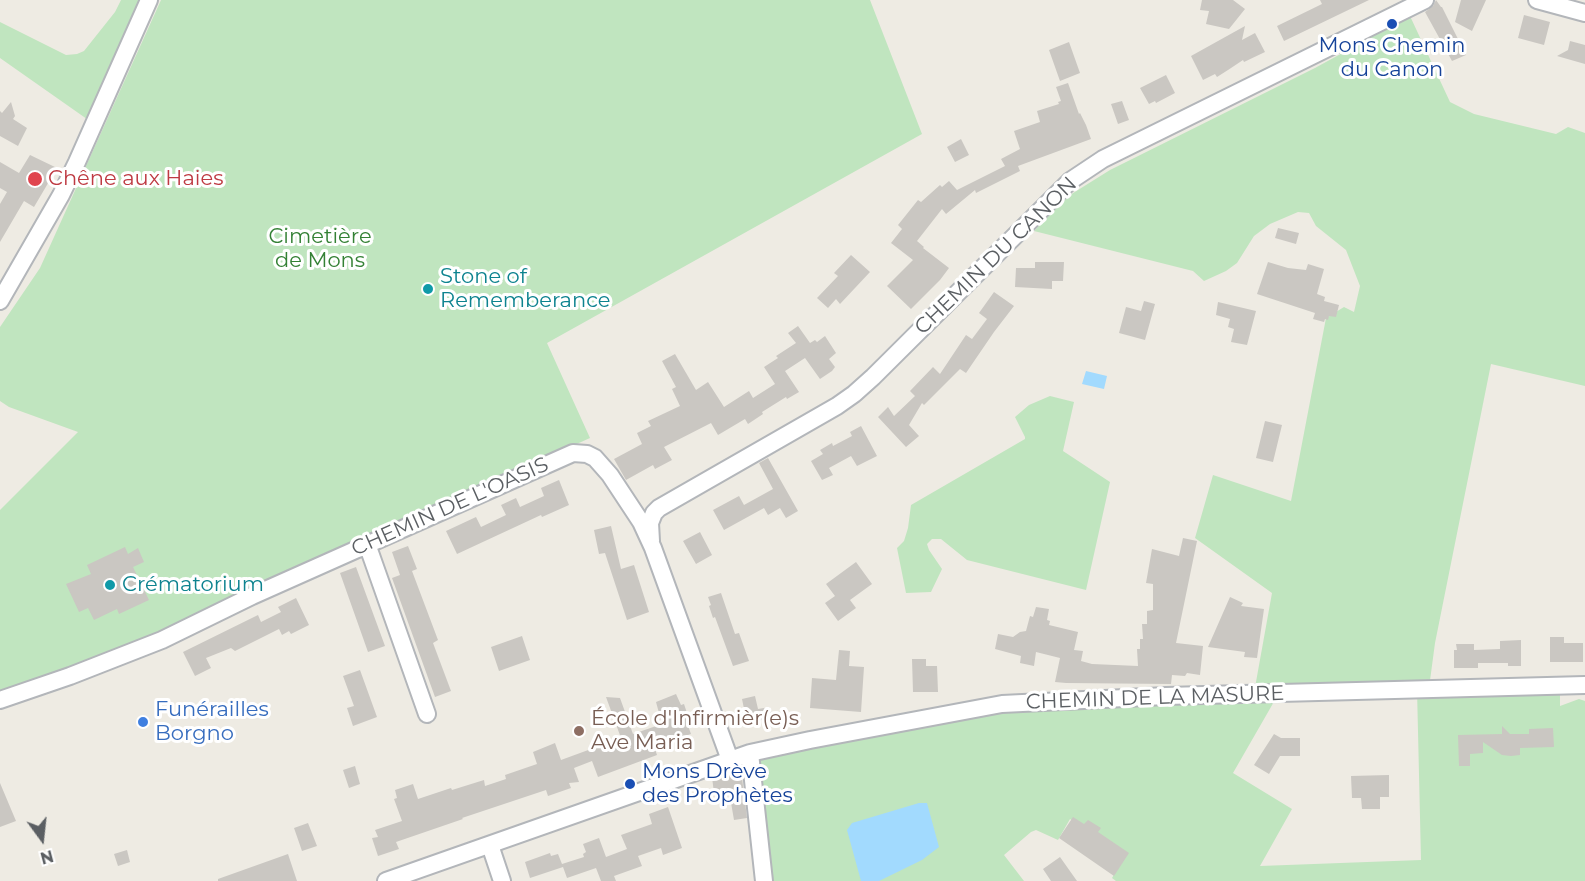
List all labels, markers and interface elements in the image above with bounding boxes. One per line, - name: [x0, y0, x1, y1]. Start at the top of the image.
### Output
- marker: Mons Chemin du Canon: [1385, 17, 1399, 31]
- place label: Mons Chemin du Canon: [1318, 33, 1466, 83]
- place label: Chêne aux Haies: [48, 166, 223, 192]
- marker: Chêne aux Haies: [26, 170, 44, 188]
- street label: CHEMIN DU CANON: [910, 172, 1082, 340]
- park label: Cimetière de Mons: [268, 224, 372, 274]
- place label: Stone of Rememberance: [440, 264, 611, 314]
- marker: Stone of Rememberance: [421, 282, 435, 296]
- street label: CHEMIN DE L'OASIS: [348, 452, 552, 562]
- place label: Crématorium: [122, 572, 264, 598]
- marker: Crématorium: [103, 578, 117, 592]
- street label: CHEMIN DE LA MASURE: [1025, 681, 1285, 715]
- place label: Funérailles Borgno: [155, 697, 269, 747]
- place label: École d'Infirmièr(e)s Ave Maria: [591, 706, 799, 756]
- marker: Funérailles Borgno: [136, 715, 150, 729]
- marker: École d'Infirmièr(e)s Ave Maria: [572, 724, 586, 738]
- place label: Mons Drève des Prophètes: [642, 759, 793, 809]
- marker: Mons Drève des Prophètes: [623, 777, 637, 791]
- north arrow: [12, 809, 72, 869]
- text: N: [38, 846, 55, 868]

